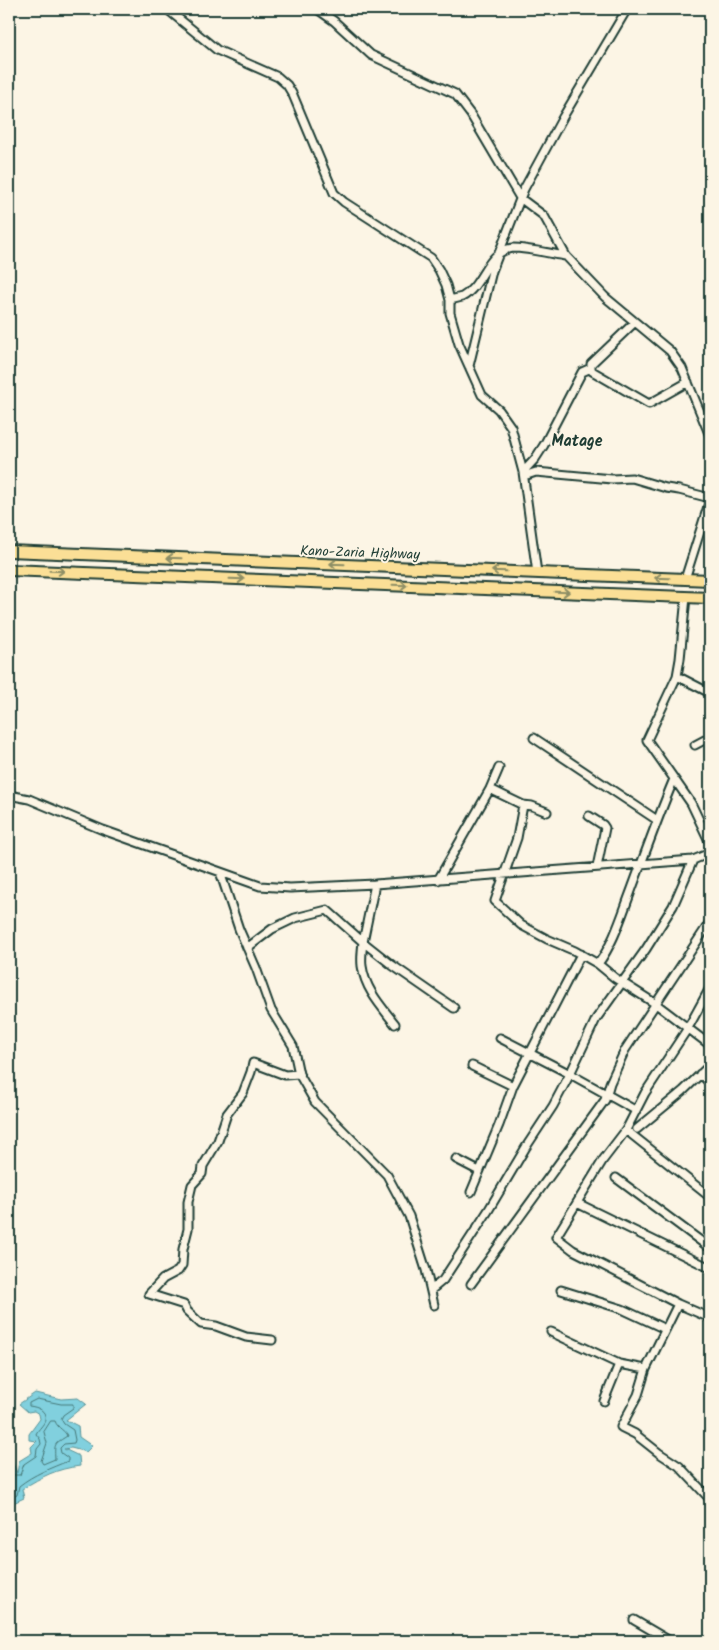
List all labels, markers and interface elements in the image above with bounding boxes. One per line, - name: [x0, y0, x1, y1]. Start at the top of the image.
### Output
- district label: Matage: [551, 429, 603, 454]
- street label: Kano-Zaria Highway: [300, 540, 421, 566]
- one-way arrow: [167, 553, 183, 562]
- one-way arrow: [329, 560, 345, 569]
- one-way arrow: [491, 566, 508, 576]
- one-way arrow: [49, 567, 65, 576]
- one-way arrow: [654, 573, 670, 582]
- one-way arrow: [229, 574, 245, 583]
- one-way arrow: [391, 580, 407, 590]
- one-way arrow: [554, 587, 570, 596]

